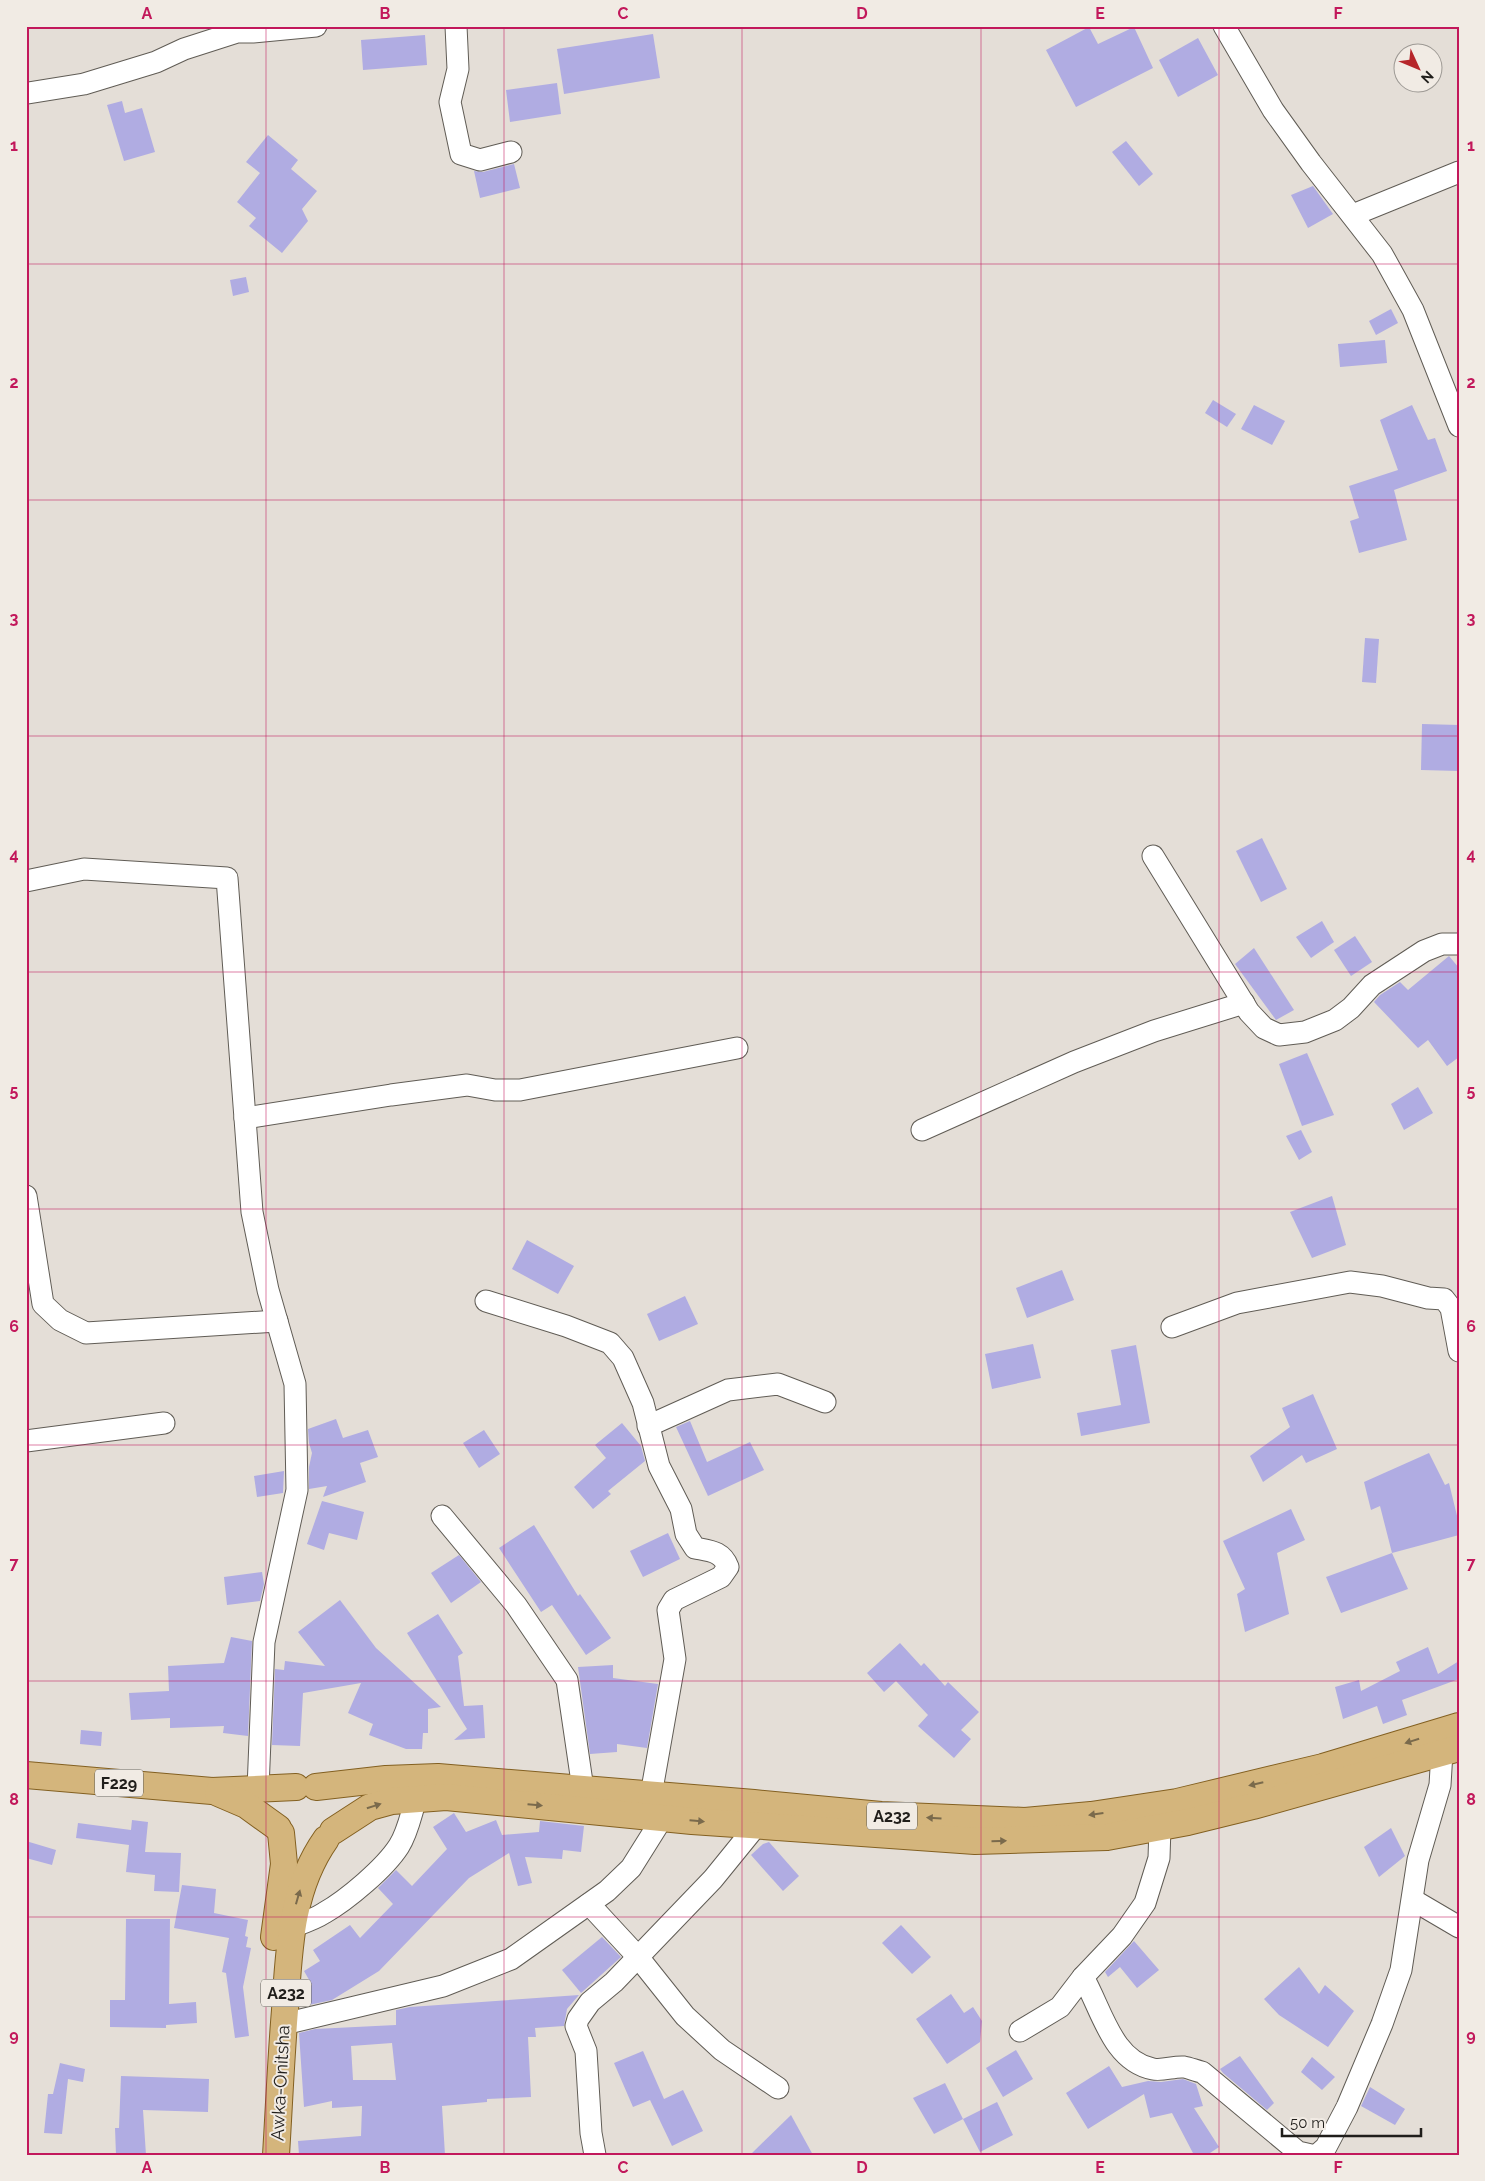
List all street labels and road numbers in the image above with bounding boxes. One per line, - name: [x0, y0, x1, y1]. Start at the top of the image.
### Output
- road number: F229: [95, 1770, 143, 1796]
- road number: A232: [867, 1802, 917, 1830]
- road number: A232: [261, 1980, 311, 2006]
- street label: Awka-Onitsha: [266, 2025, 294, 2141]

